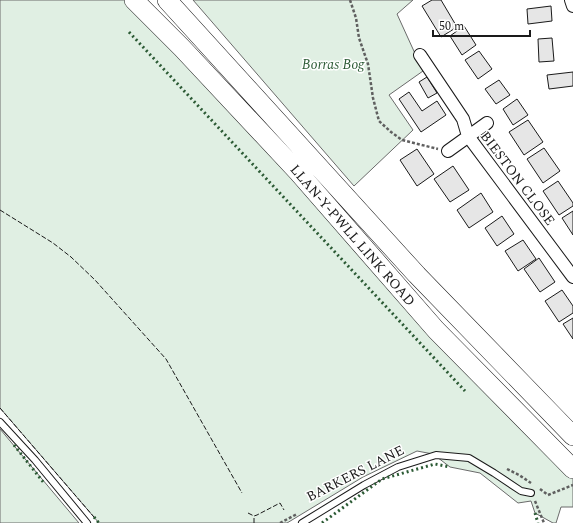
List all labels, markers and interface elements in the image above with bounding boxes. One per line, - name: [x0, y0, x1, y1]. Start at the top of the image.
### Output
- scale bar: [433, 12, 530, 38]
- text: 50 m: [439, 17, 464, 36]
- park label: Borras Bog: [302, 54, 365, 75]
- street label: BIESTON CLOSE: [475, 127, 560, 230]
- street label: LLAN-Y-PWLL LINK ROAD: [285, 160, 420, 311]
- street label: BARKERS LANE: [303, 440, 408, 507]

